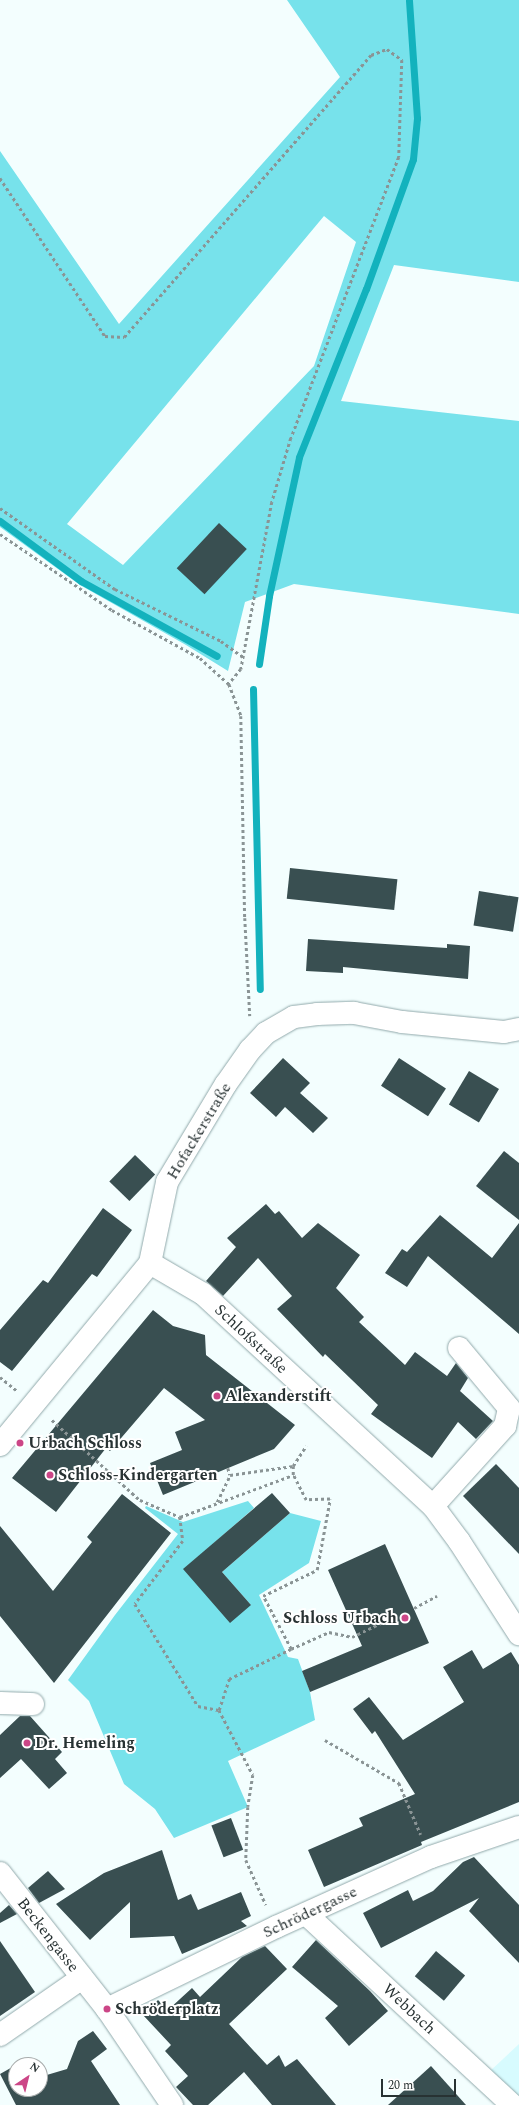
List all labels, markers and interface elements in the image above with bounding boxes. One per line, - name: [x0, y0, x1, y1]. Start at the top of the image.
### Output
- street label: Hofackerstraße: [163, 1079, 235, 1183]
- street label: Schloßstraße: [210, 1300, 292, 1378]
- place label: Alexanderstift: [225, 1386, 332, 1406]
- marker: Alexanderstift: [212, 1391, 222, 1401]
- place label: Urbach Schloss: [28, 1433, 142, 1453]
- marker: Urbach Schloss: [15, 1438, 25, 1448]
- place label: Schloss-Kindergarten: [58, 1465, 218, 1485]
- marker: Schloss-Kindergarten: [45, 1470, 55, 1480]
- place label: Schloss Urbach: [283, 1608, 397, 1628]
- marker: Schloss Urbach: [400, 1613, 410, 1623]
- place label: Dr. Hemeling: [35, 1733, 135, 1753]
- marker: Dr. Hemeling: [22, 1738, 32, 1748]
- street label: Schrödergasse: [260, 1882, 360, 1942]
- street label: Beckengasse: [13, 1894, 83, 1976]
- street label: Webbach: [378, 1980, 440, 2038]
- place label: Schröderplatz: [115, 1999, 219, 2019]
- marker: Schröderplatz: [102, 2004, 112, 2014]
- north arrow: [8, 2057, 48, 2097]
- text: N: [26, 2058, 43, 2077]
- scale bar: [383, 2071, 458, 2097]
- text: 20 m: [388, 2076, 413, 2095]

